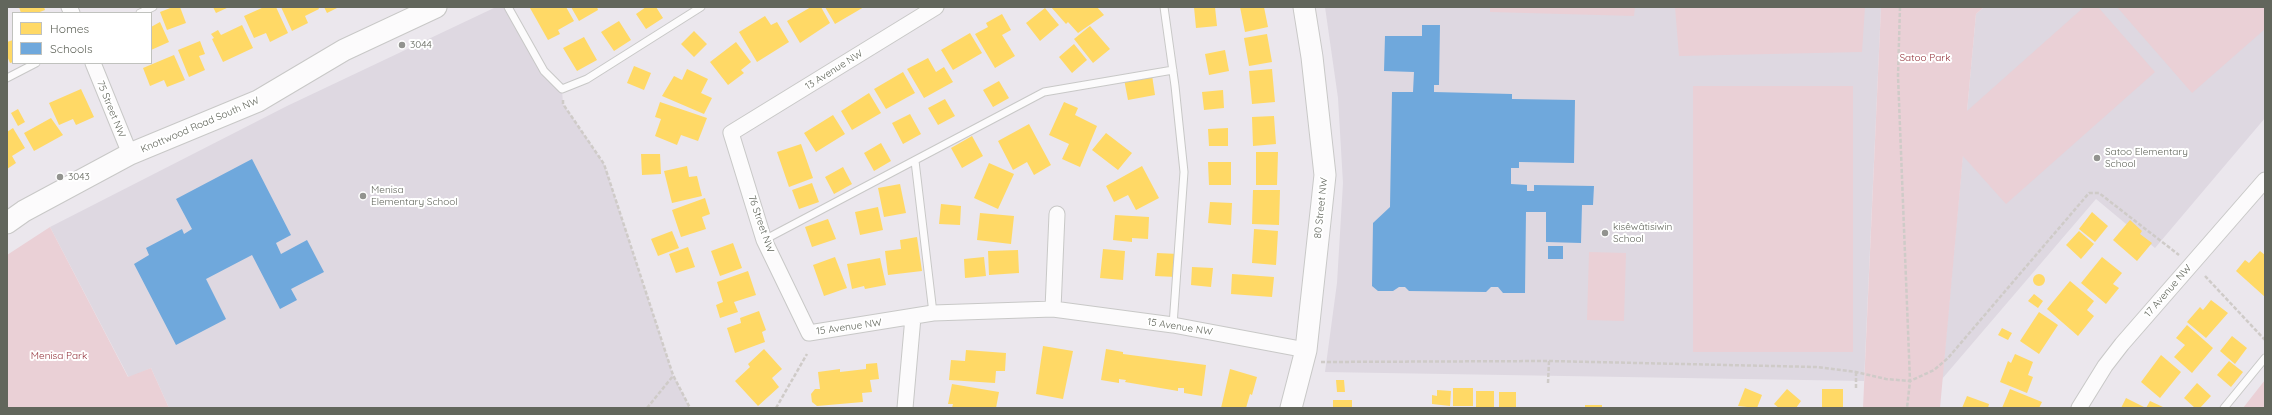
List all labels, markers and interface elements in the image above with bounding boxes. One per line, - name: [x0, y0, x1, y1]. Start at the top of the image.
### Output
- legend: [12, 12, 152, 64]
- text: Homes: [50, 21, 89, 36]
- place label: 3044: [410, 39, 432, 51]
- marker: 3044: [397, 40, 407, 50]
- text: Schools: [50, 41, 93, 56]
- street label: 13 Avenue NW: [803, 48, 865, 92]
- park label: Satoo Park: [1900, 52, 1950, 64]
- street label: 75 Street NW: [94, 79, 128, 139]
- street label: Knottwood Road South NW: [139, 95, 261, 155]
- place label: Satoo Elementary School: [2105, 146, 2188, 170]
- marker: Satoo Elementary School: [2092, 153, 2102, 163]
- place label: 3043: [68, 171, 90, 183]
- marker: 3043: [55, 172, 65, 182]
- street label: 80 Street NW: [1312, 177, 1330, 239]
- place label: Menisa Elementary School: [371, 184, 458, 208]
- marker: Menisa Elementary School: [358, 191, 368, 201]
- street label: 76 Street NW: [746, 194, 776, 254]
- place label: kisêwâtisiwin School: [1613, 221, 1672, 244]
- marker: kisêwâtisiwin School: [1600, 228, 1610, 238]
- street label: 17 Avenue NW: [2142, 262, 2194, 320]
- street label: 15 Avenue NW: [816, 316, 882, 338]
- street label: 15 Avenue NW: [1147, 316, 1213, 338]
- park label: Menisa Park: [31, 350, 87, 362]

